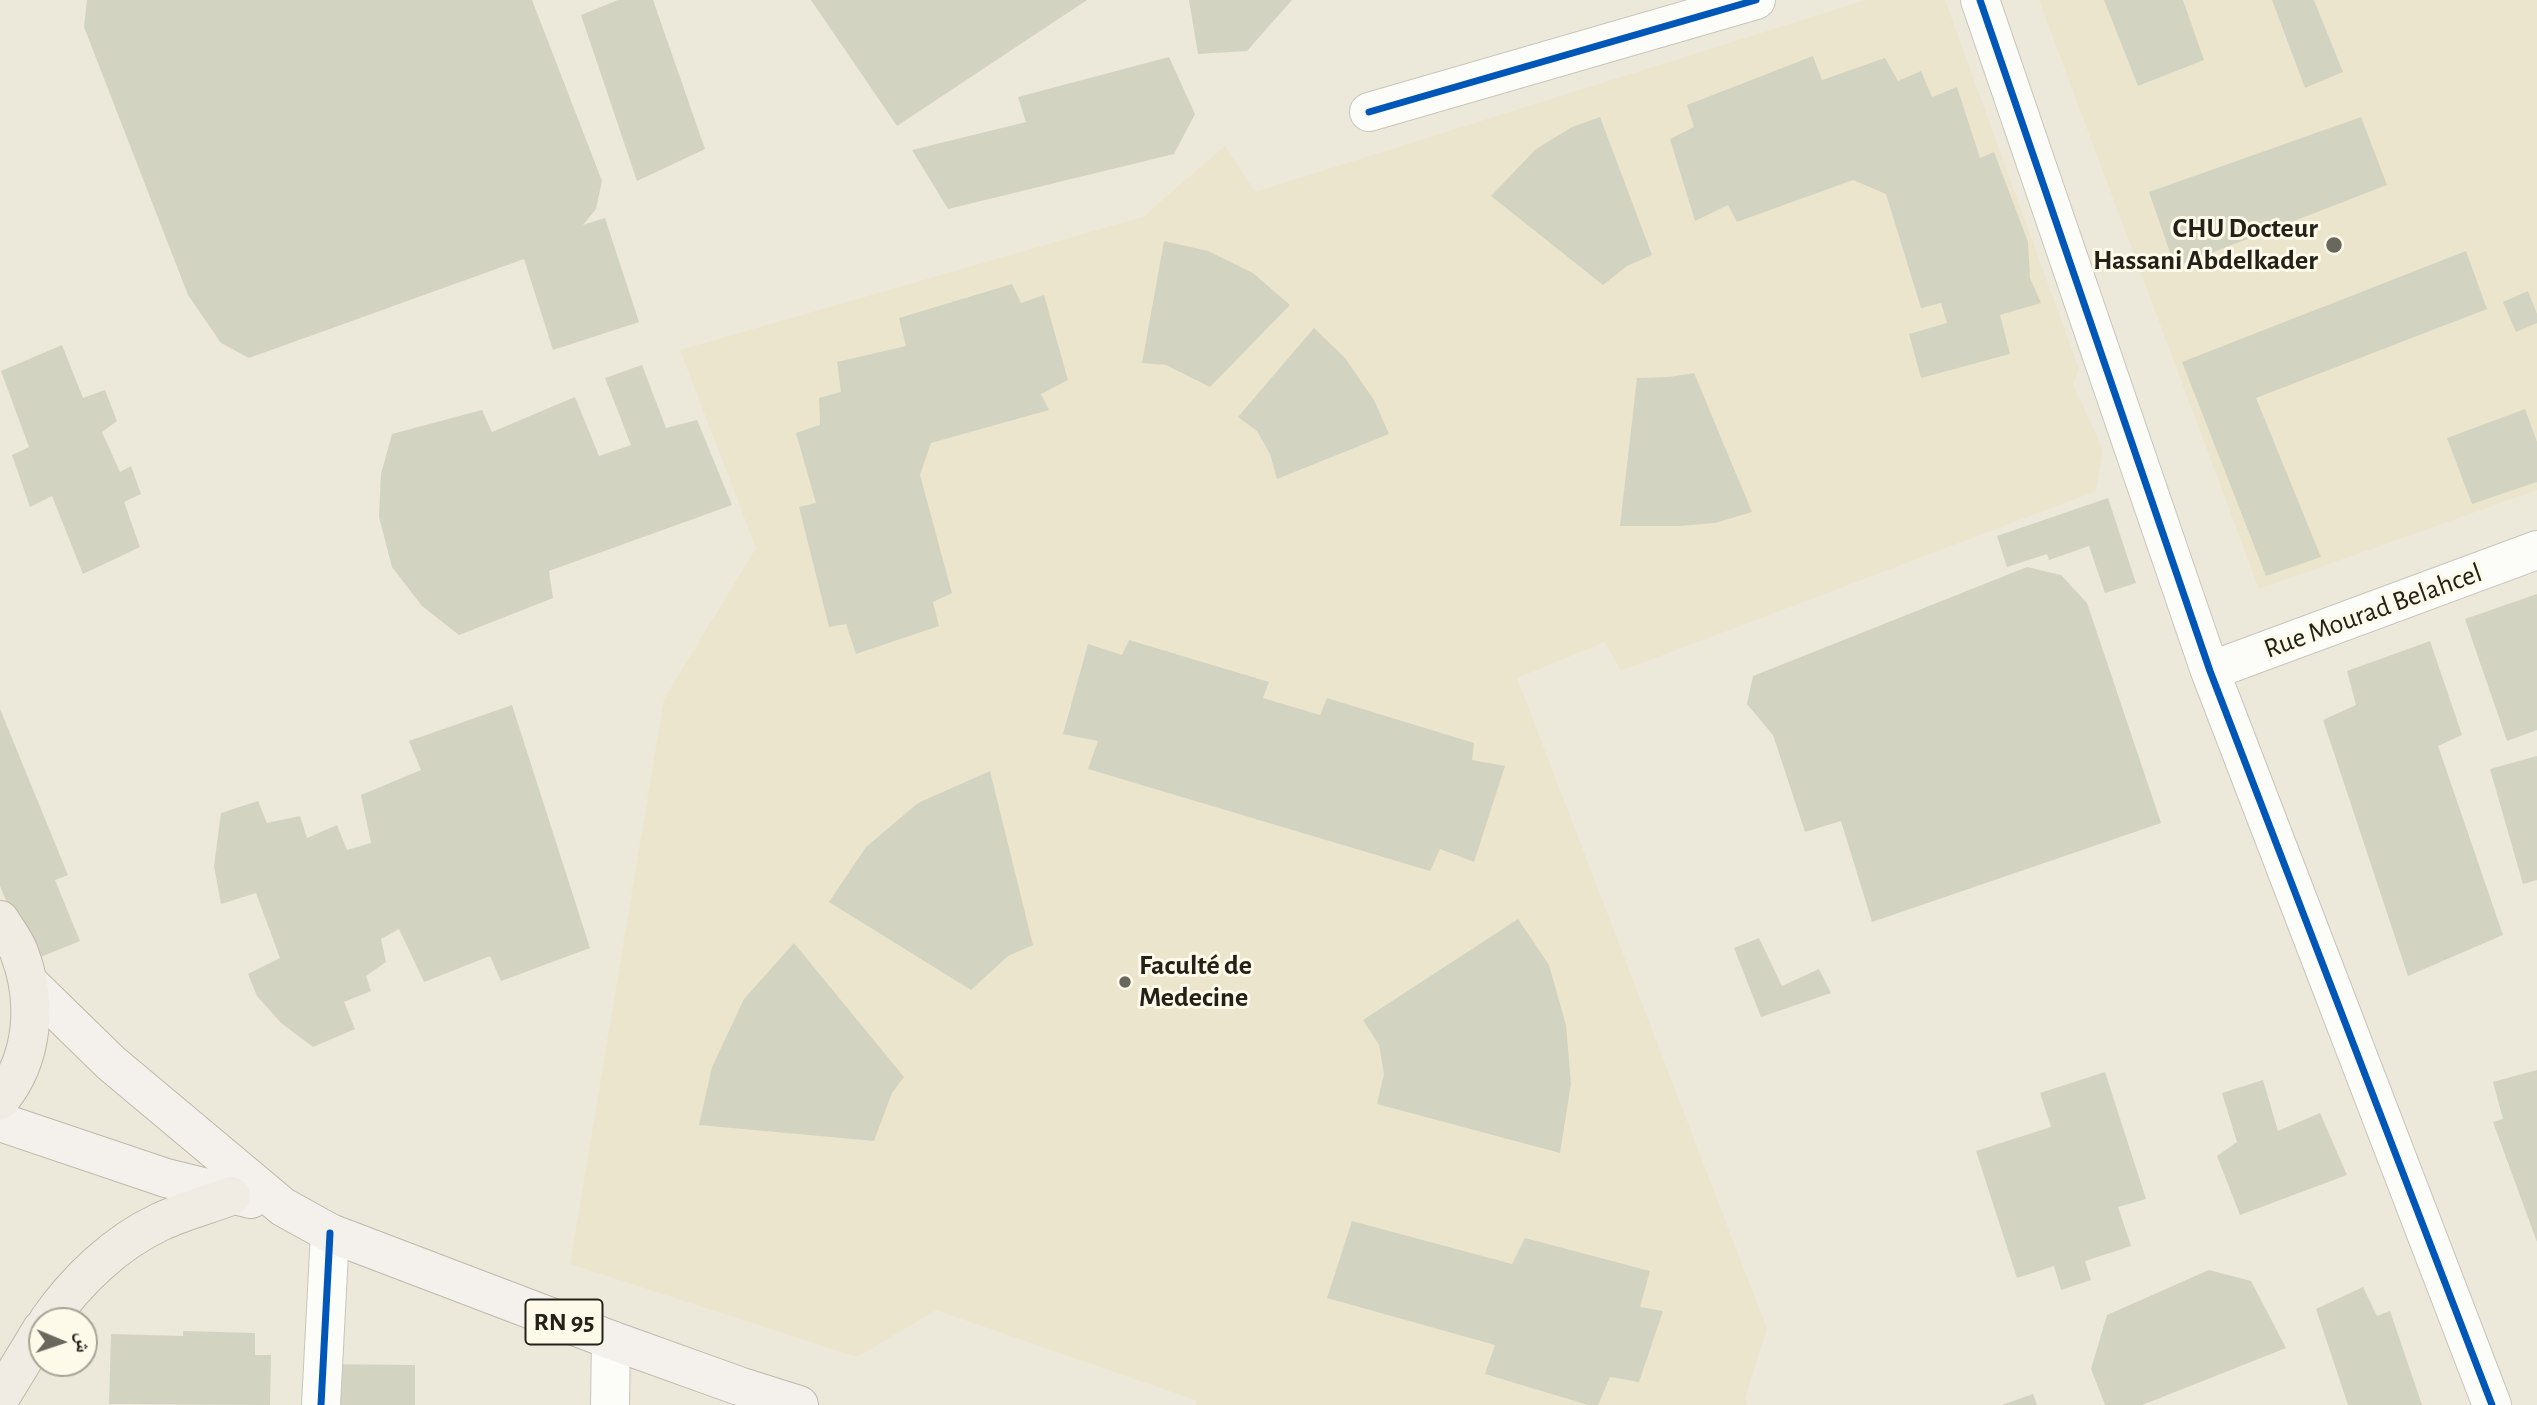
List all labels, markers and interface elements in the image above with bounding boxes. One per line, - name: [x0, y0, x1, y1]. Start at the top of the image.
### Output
- place label: CHU Docteur Hassani Abdelkader: [2093, 212, 2318, 278]
- marker: CHU Docteur Hassani Abdelkader: [2324, 235, 2344, 255]
- street label: Rue Mourad Belahcel: [2259, 556, 2487, 666]
- place label: Faculté de Medecine: [1139, 949, 1252, 1015]
- marker: Faculté de Medecine: [1117, 974, 1133, 990]
- road number: RN 95: [526, 1300, 602, 1344]
- north arrow: [28, 1307, 98, 1377]
- text: ش: [73, 1332, 92, 1353]

